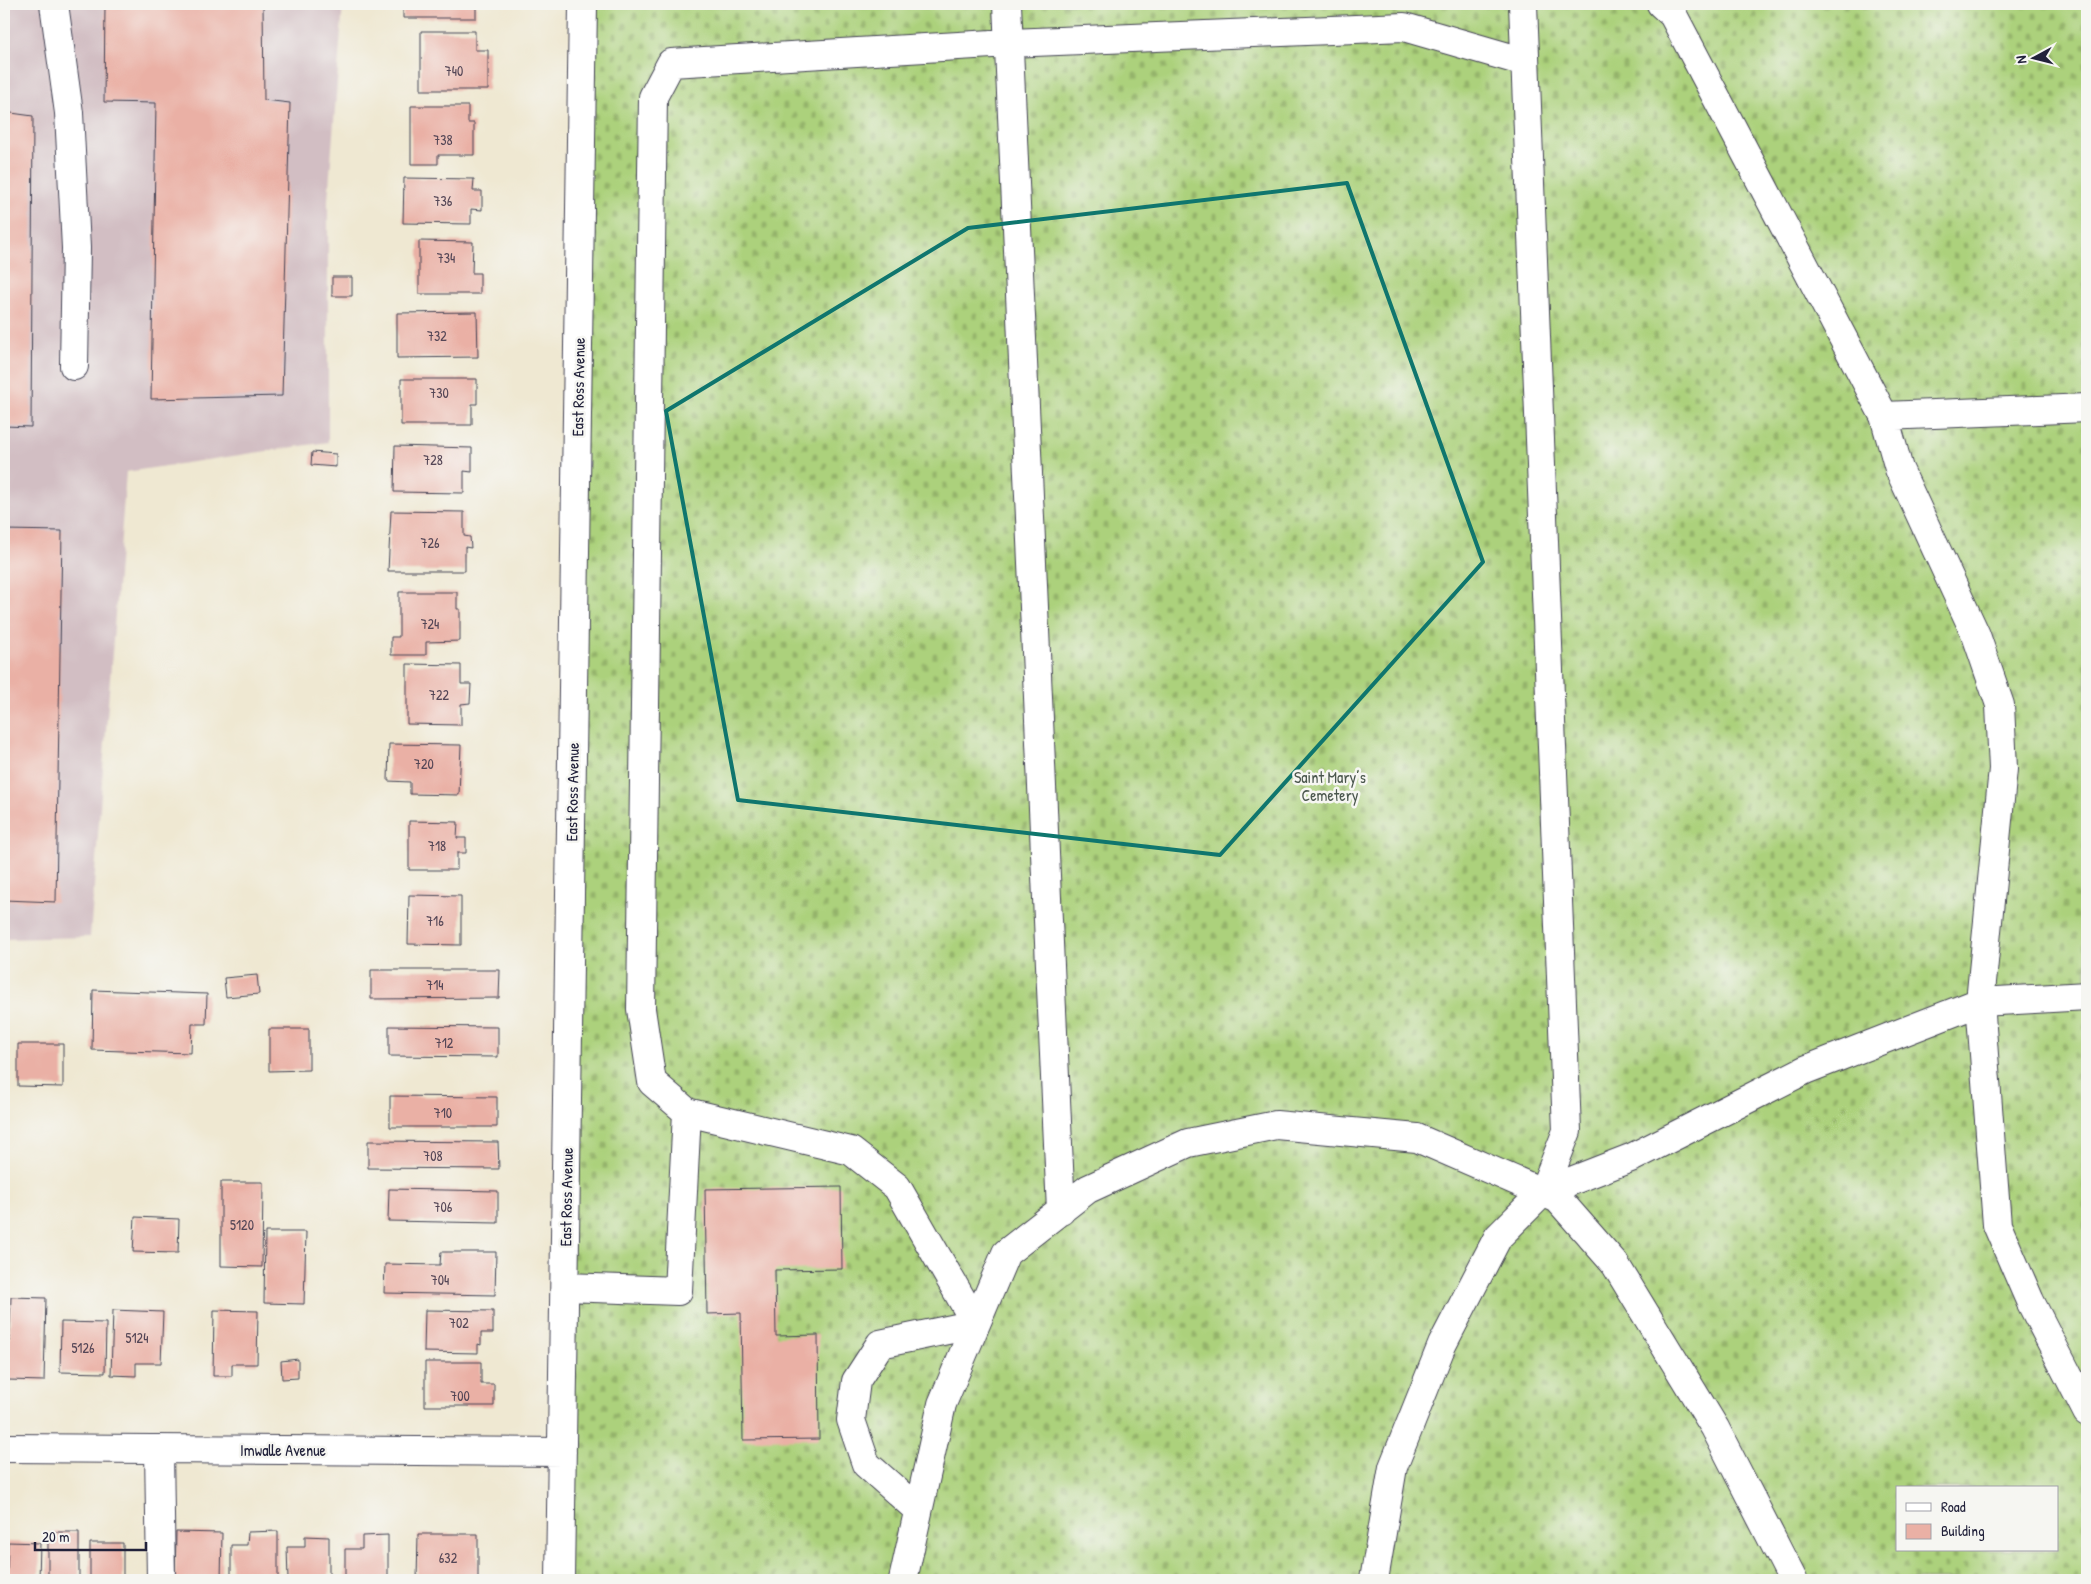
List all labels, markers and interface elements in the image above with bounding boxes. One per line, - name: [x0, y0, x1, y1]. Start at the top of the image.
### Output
- north arrow: [2008, 32, 2058, 82]
- text: N: [2011, 54, 2030, 65]
- house number: 740: [445, 61, 463, 80]
- house number: 738: [433, 130, 453, 149]
- house number: 736: [434, 191, 453, 210]
- house number: 734: [437, 248, 455, 267]
- house number: 732: [427, 326, 447, 345]
- street label: East Ross Avenue: [566, 337, 590, 437]
- house number: 730: [429, 383, 449, 402]
- house number: 728: [423, 450, 443, 469]
- house number: 726: [420, 533, 440, 552]
- house number: 724: [421, 614, 439, 633]
- house number: 722: [429, 685, 449, 704]
- street label: East Ross Avenue: [560, 742, 584, 842]
- house number: 720: [414, 754, 434, 773]
- park label: Saint Mary’s Cemetery: [1294, 766, 1366, 806]
- house number: 718: [428, 836, 446, 855]
- house number: 716: [426, 911, 444, 930]
- house number: 714: [426, 975, 444, 994]
- house number: 712: [435, 1033, 454, 1052]
- house number: 710: [434, 1103, 452, 1122]
- house number: 708: [423, 1146, 443, 1165]
- street label: East Ross Avenue: [554, 1147, 578, 1247]
- house number: 706: [434, 1197, 453, 1216]
- house number: 5120: [230, 1215, 254, 1234]
- house number: 704: [431, 1270, 449, 1289]
- house number: 702: [449, 1313, 469, 1332]
- house number: 5124: [126, 1328, 148, 1347]
- house number: 5126: [71, 1338, 95, 1357]
- house number: 700: [450, 1386, 470, 1405]
- street label: Imwalle Avenue: [240, 1439, 327, 1461]
- legend: [1896, 1486, 2058, 1552]
- text: Road: [1941, 1496, 1966, 1517]
- scale bar: [35, 1519, 146, 1551]
- text: Building: [1941, 1520, 1985, 1541]
- text: 20 m: [42, 1526, 69, 1547]
- house number: 632: [439, 1548, 458, 1567]

